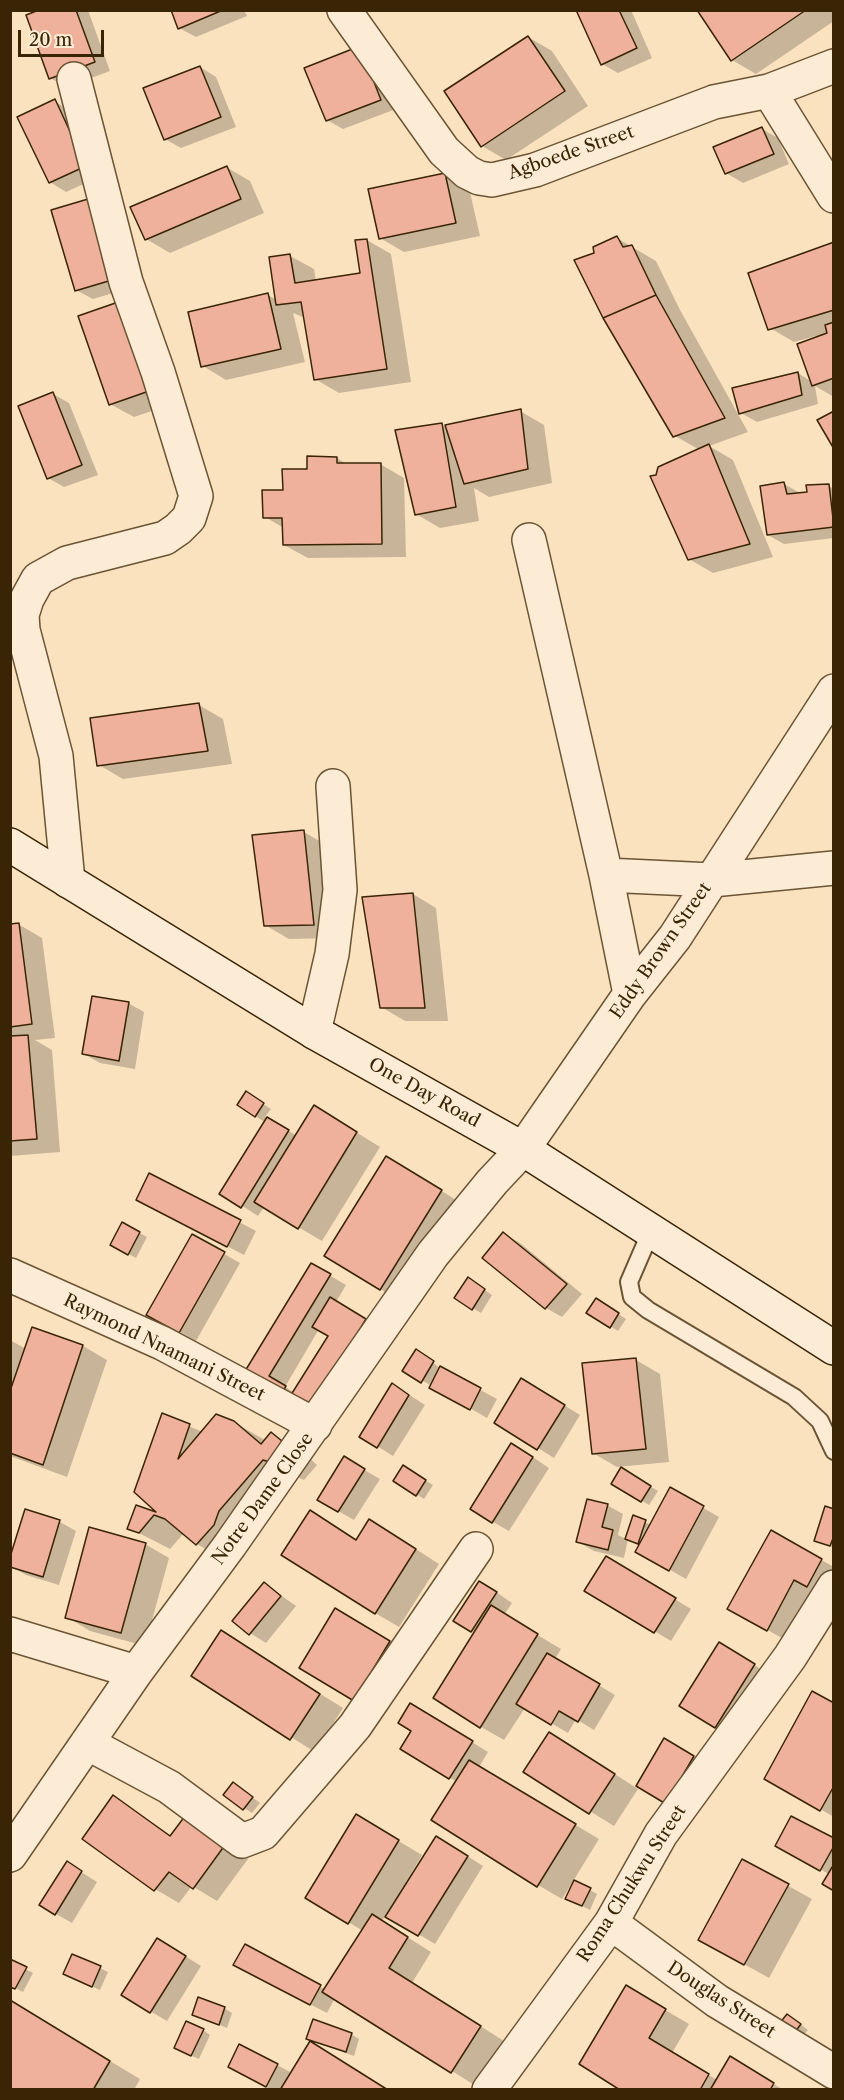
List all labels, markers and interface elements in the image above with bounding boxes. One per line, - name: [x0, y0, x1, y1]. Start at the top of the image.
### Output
- scale bar: [21, 18, 106, 56]
- text: 20 m: [29, 29, 72, 51]
- street label: Agboede Street: [505, 121, 637, 185]
- street label: Eddy Brown Street: [606, 879, 716, 1023]
- street label: One Day Road: [365, 1053, 483, 1133]
- street label: Raymond Nnamani Street: [60, 1290, 268, 1406]
- street label: Notre Dame Close: [208, 1429, 318, 1569]
- street label: Roma Chukwu Street: [573, 1801, 691, 1967]
- street label: Douglas Street: [663, 1957, 779, 2043]

